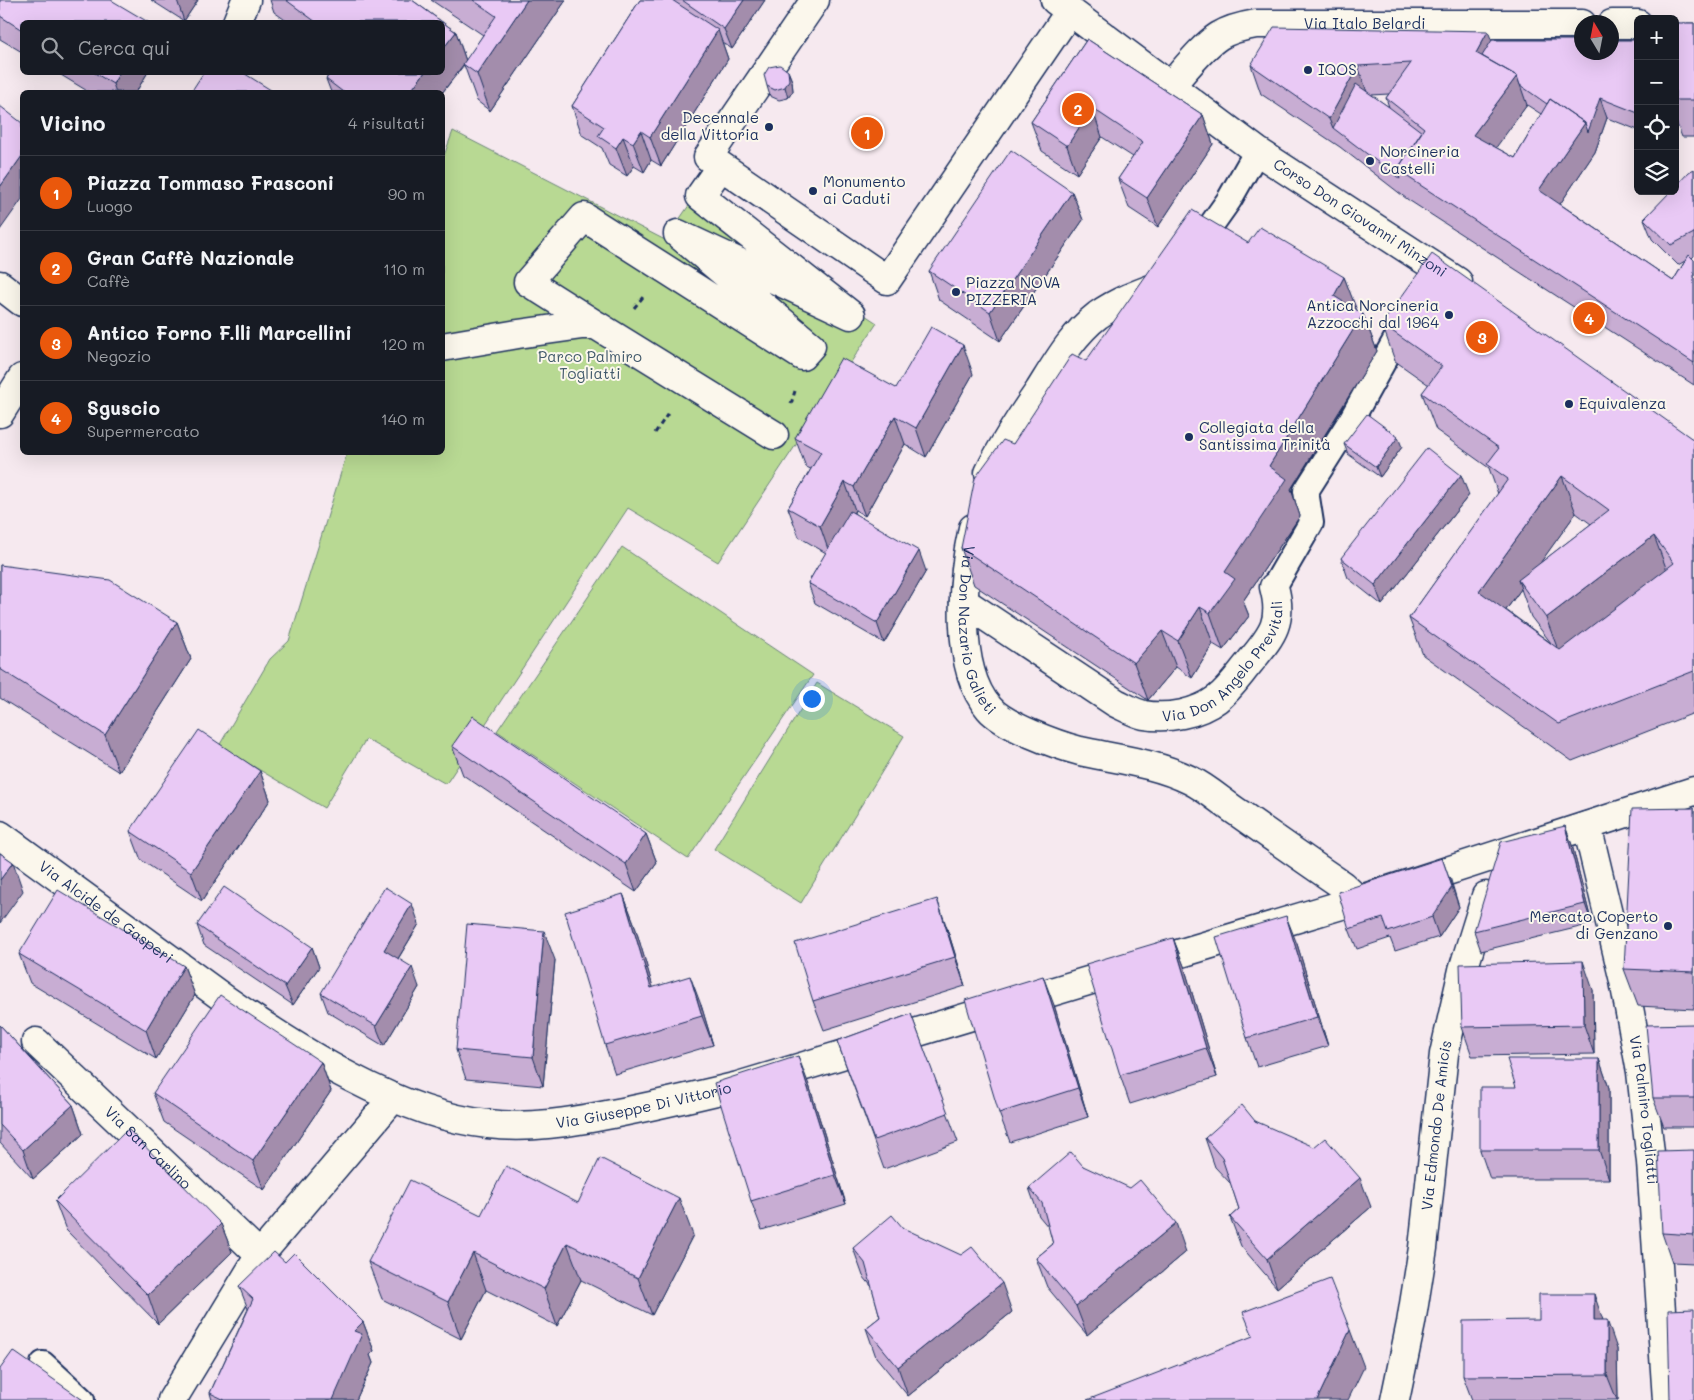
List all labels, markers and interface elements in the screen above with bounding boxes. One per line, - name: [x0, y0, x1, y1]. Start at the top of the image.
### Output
- street label: Via Italo Belardi: [1304, 13, 1426, 33]
- north arrow: [1574, 15, 1619, 60]
- map controls: [1634, 15, 1679, 195]
- button: +: [1634, 15, 1679, 60]
- search box: [20, 20, 445, 75]
- icon: search: [38, 34, 66, 62]
- text: Cerca qui: [78, 35, 170, 60]
- place label: IQOS: [1318, 59, 1357, 79]
- button: −: [1634, 60, 1679, 105]
- marker: IQOS: [1302, 64, 1314, 76]
- pin: 2: [1062, 90, 1094, 128]
- button: locate: [1634, 105, 1679, 150]
- place label: Decennale della Vittoria: [661, 107, 759, 144]
- text: Vicino: [40, 109, 105, 136]
- text: 4 risultati: [348, 112, 425, 133]
- pin: 1: [851, 114, 883, 152]
- marker: Decennale della Vittoria: [763, 121, 775, 133]
- place label: Norcineria Castelli: [1380, 141, 1460, 178]
- button: layers: [1634, 150, 1679, 195]
- street label: Corso Don Giovanni Minzoni: [1270, 153, 1451, 281]
- marker: Norcineria Castelli: [1364, 155, 1376, 167]
- text: Piazza Tommaso Frasconi: [87, 170, 334, 195]
- place label: Monumento ai Caduti: [823, 171, 906, 208]
- text: 1: [52, 183, 60, 204]
- text: 90 m: [388, 183, 425, 204]
- marker: Monumento ai Caduti: [807, 185, 819, 197]
- text: Luogo: [87, 195, 132, 216]
- text: Gran Caffè Nazionale: [87, 245, 294, 270]
- text: 2: [52, 258, 60, 279]
- text: 110 m: [383, 258, 425, 279]
- text: Caffè: [87, 270, 130, 291]
- place label: Piazza NOVA PIZZERIA: [966, 272, 1061, 309]
- marker: Piazza NOVA PIZZERIA: [950, 286, 962, 298]
- place label: Antica Norcineria Azzocchi dal 1964: [1306, 295, 1439, 332]
- pin: 4: [1573, 299, 1605, 337]
- marker: Antica Norcineria Azzocchi dal 1964: [1443, 309, 1455, 321]
- pin: 3: [1466, 318, 1498, 356]
- text: Antico Forno F.lli Marcellini: [87, 320, 352, 345]
- text: 3: [51, 333, 61, 354]
- text: 120 m: [381, 333, 425, 354]
- text: Negozio: [87, 345, 151, 366]
- park label: Parco Palmiro Togliatti: [538, 346, 642, 383]
- place label: Equivalenza: [1579, 393, 1666, 413]
- text: Sguscio: [87, 395, 160, 420]
- marker: Equivalenza: [1563, 398, 1575, 410]
- text: 4: [51, 408, 61, 429]
- text: 140 m: [381, 408, 425, 429]
- place label: Collegiata della Santissima Trinità: [1199, 417, 1331, 454]
- text: Supermercato: [87, 420, 199, 441]
- marker: Collegiata della Santissima Trinità: [1183, 431, 1195, 443]
- street label: Via Don Nazario Galieti: [955, 544, 1001, 719]
- street label: Via Don Angelo Previtali: [1161, 600, 1287, 725]
- your location: [799, 686, 825, 712]
- street label: Via Alcide de Gasperi: [35, 856, 178, 967]
- place label: Mercato Coperto di Genzano: [1530, 906, 1658, 943]
- marker: Mercato Coperto di Genzano: [1662, 920, 1674, 932]
- street label: Via Palmiro Togliatti: [1625, 1034, 1663, 1185]
- street label: Via Edmondo De Amicis: [1416, 1038, 1456, 1211]
- street label: Via Giuseppe Di Vittorio: [555, 1077, 733, 1132]
- street label: Via San Carlino: [101, 1101, 196, 1193]

